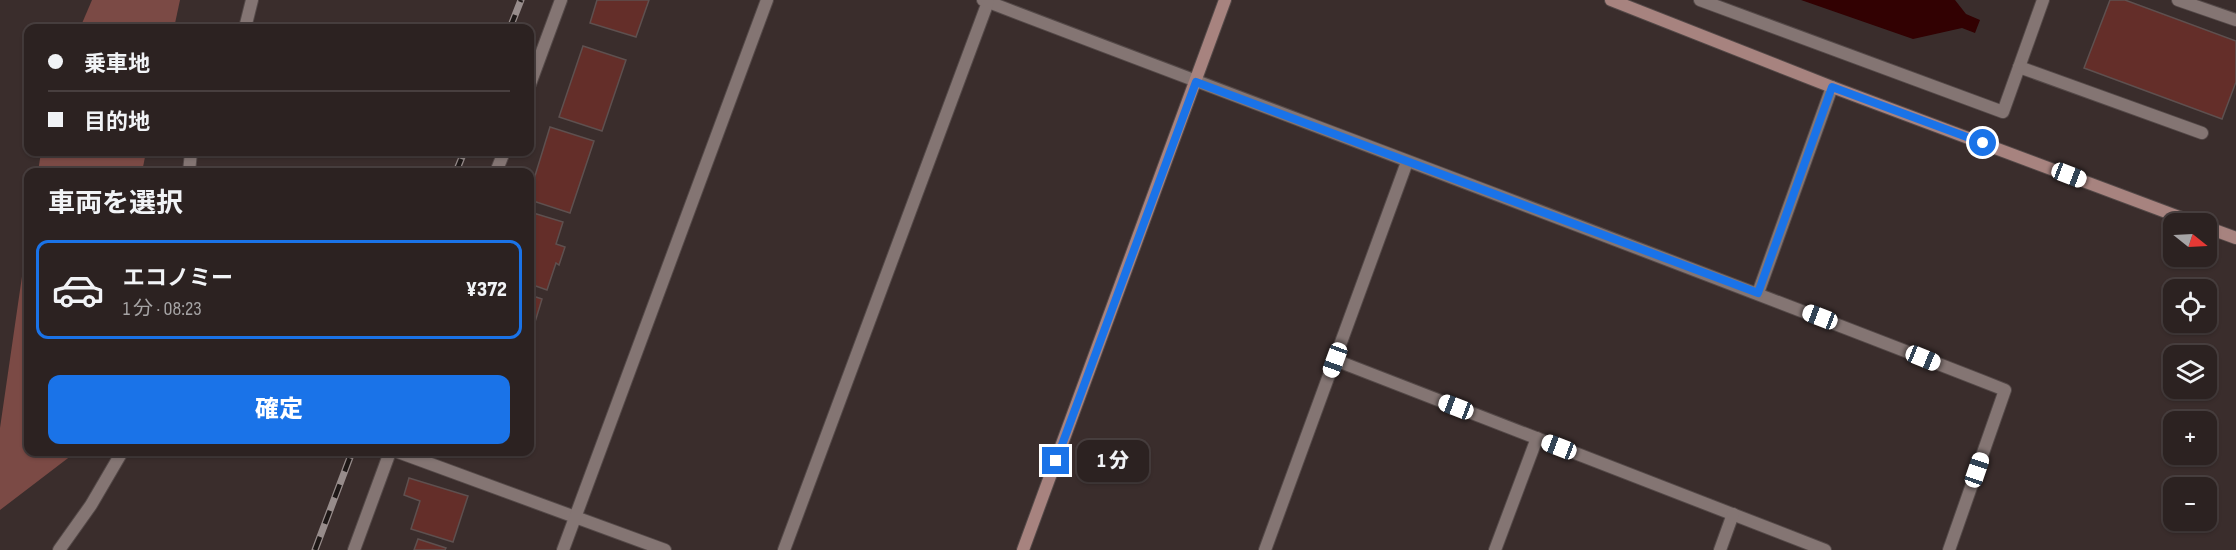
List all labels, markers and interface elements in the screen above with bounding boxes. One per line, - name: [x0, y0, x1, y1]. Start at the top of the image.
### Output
- text: 乗車地: [84, 51, 150, 78]
- text: 目的地: [84, 109, 150, 136]
- route start: [1969, 129, 1996, 156]
- car: [2049, 160, 2089, 190]
- text: 車両を選択: [48, 188, 183, 220]
- north arrow: [2163, 213, 2217, 267]
- map controls: [2163, 213, 2217, 531]
- icon: car: [51, 263, 105, 317]
- text: エコノミー: [123, 265, 233, 292]
- text: ¥372: [466, 276, 507, 303]
- button: locate: [2163, 279, 2217, 333]
- text: 1 分 · 08:23: [123, 297, 202, 321]
- car: [1800, 302, 1840, 332]
- car: [1320, 340, 1350, 380]
- car: [1903, 343, 1943, 373]
- button: layers: [2163, 345, 2217, 399]
- button: 確定: [48, 375, 510, 444]
- car: [1436, 392, 1476, 422]
- button: +: [2163, 411, 2217, 465]
- car: [1539, 432, 1579, 462]
- callout: 1 分: [1077, 440, 1149, 482]
- route end: [1042, 447, 1069, 474]
- text: 1 分: [1097, 449, 1129, 473]
- car: [1963, 450, 1991, 490]
- button: −: [2163, 477, 2217, 531]

